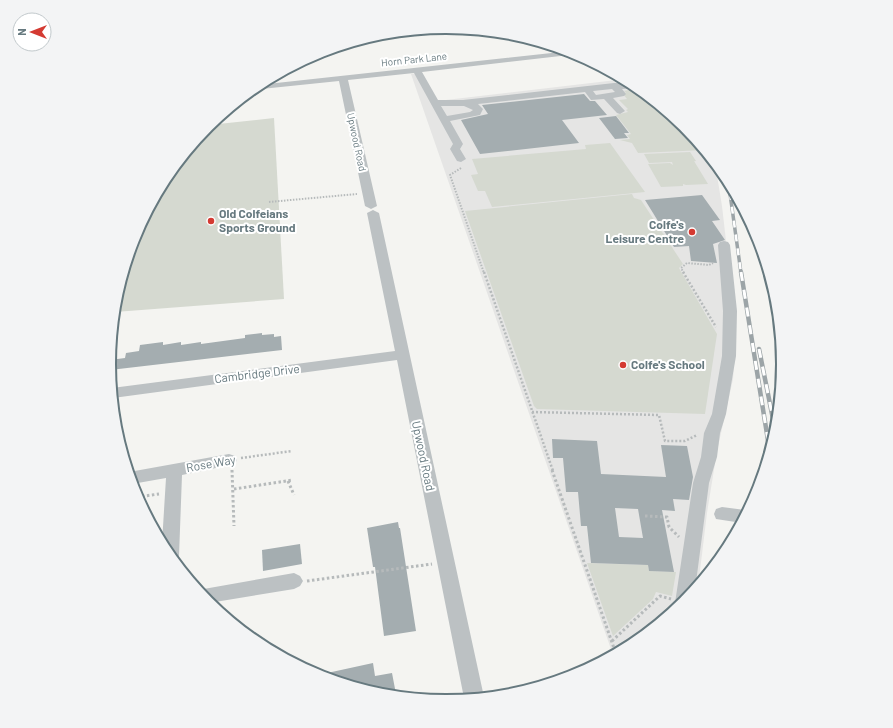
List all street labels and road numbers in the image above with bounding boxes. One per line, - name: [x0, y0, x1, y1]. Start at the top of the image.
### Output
- street label: Horn Park Lane: [380, 50, 448, 68]
- street label: Upwood Road: [345, 112, 369, 172]
- street label: Cambridge Drive: [213, 361, 300, 385]
- street label: Upwood Road: [410, 419, 438, 492]
- street label: Rose Way: [185, 452, 237, 474]

